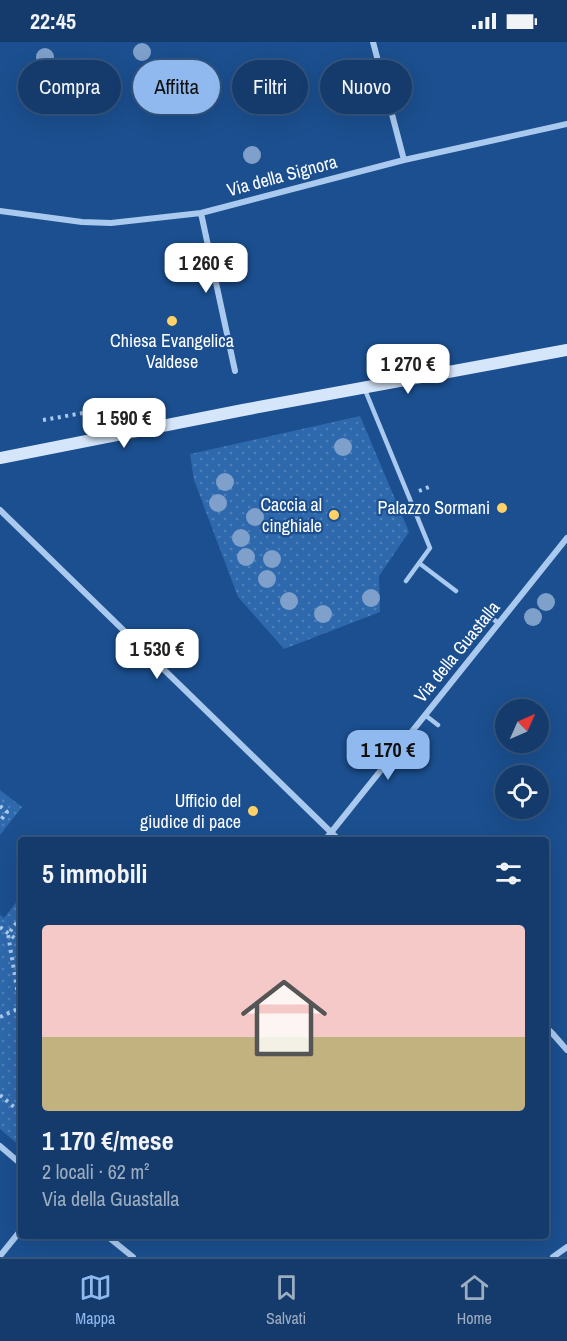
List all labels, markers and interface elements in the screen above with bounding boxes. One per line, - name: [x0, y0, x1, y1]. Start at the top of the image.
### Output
- text: 22:45: [30, 6, 76, 36]
- chip: Compra: [18, 60, 121, 114]
- chip: Affitta: [133, 60, 220, 114]
- chip: Filtri: [232, 60, 308, 114]
- chip: Nuovo: [320, 60, 412, 114]
- street label: Via della Signora: [224, 149, 340, 202]
- pin: 1 260 €: [151, 243, 261, 294]
- text: 1 260 €: [179, 249, 233, 276]
- marker: Chiesa Evangelica Valdese: [165, 314, 179, 328]
- place label: Chiesa Evangelica Valdese: [110, 328, 234, 374]
- pin: 1 270 €: [353, 344, 463, 395]
- text: 1 270 €: [381, 350, 435, 377]
- pin: 1 590 €: [69, 398, 179, 449]
- text: 1 590 €: [97, 404, 151, 431]
- place label: Caccia al cinghiale: [260, 492, 322, 538]
- place label: Palazzo Sormani: [378, 495, 490, 520]
- marker: Palazzo Sormani: [495, 501, 509, 515]
- marker: Caccia al cinghiale: [327, 508, 341, 522]
- street label: Via della Guastalla: [408, 596, 505, 708]
- pin: 1 530 €: [102, 629, 212, 680]
- text: 1 530 €: [130, 635, 184, 662]
- north arrow: [495, 699, 549, 753]
- map controls: [495, 699, 549, 819]
- pin: 1 170 €: [333, 730, 443, 781]
- text: 1 170 €: [361, 736, 415, 763]
- button: locate: [495, 765, 549, 819]
- place label: Ufficio del giudice di pace: [140, 788, 241, 834]
- marker: Ufficio del giudice di pace: [246, 804, 260, 818]
- text: 5 immobili: [42, 856, 147, 891]
- icon: filters: [492, 857, 525, 890]
- icon: home: [230, 964, 338, 1072]
- text: 1 170 €/mese: [42, 1123, 174, 1158]
- text: 2 locali · 62 m²: [42, 1158, 150, 1185]
- text: Via della Guastalla: [42, 1185, 179, 1212]
- tab: Mappa: [75, 1271, 115, 1329]
- tab: Salvati: [266, 1271, 306, 1329]
- tab: Home: [457, 1271, 492, 1329]

